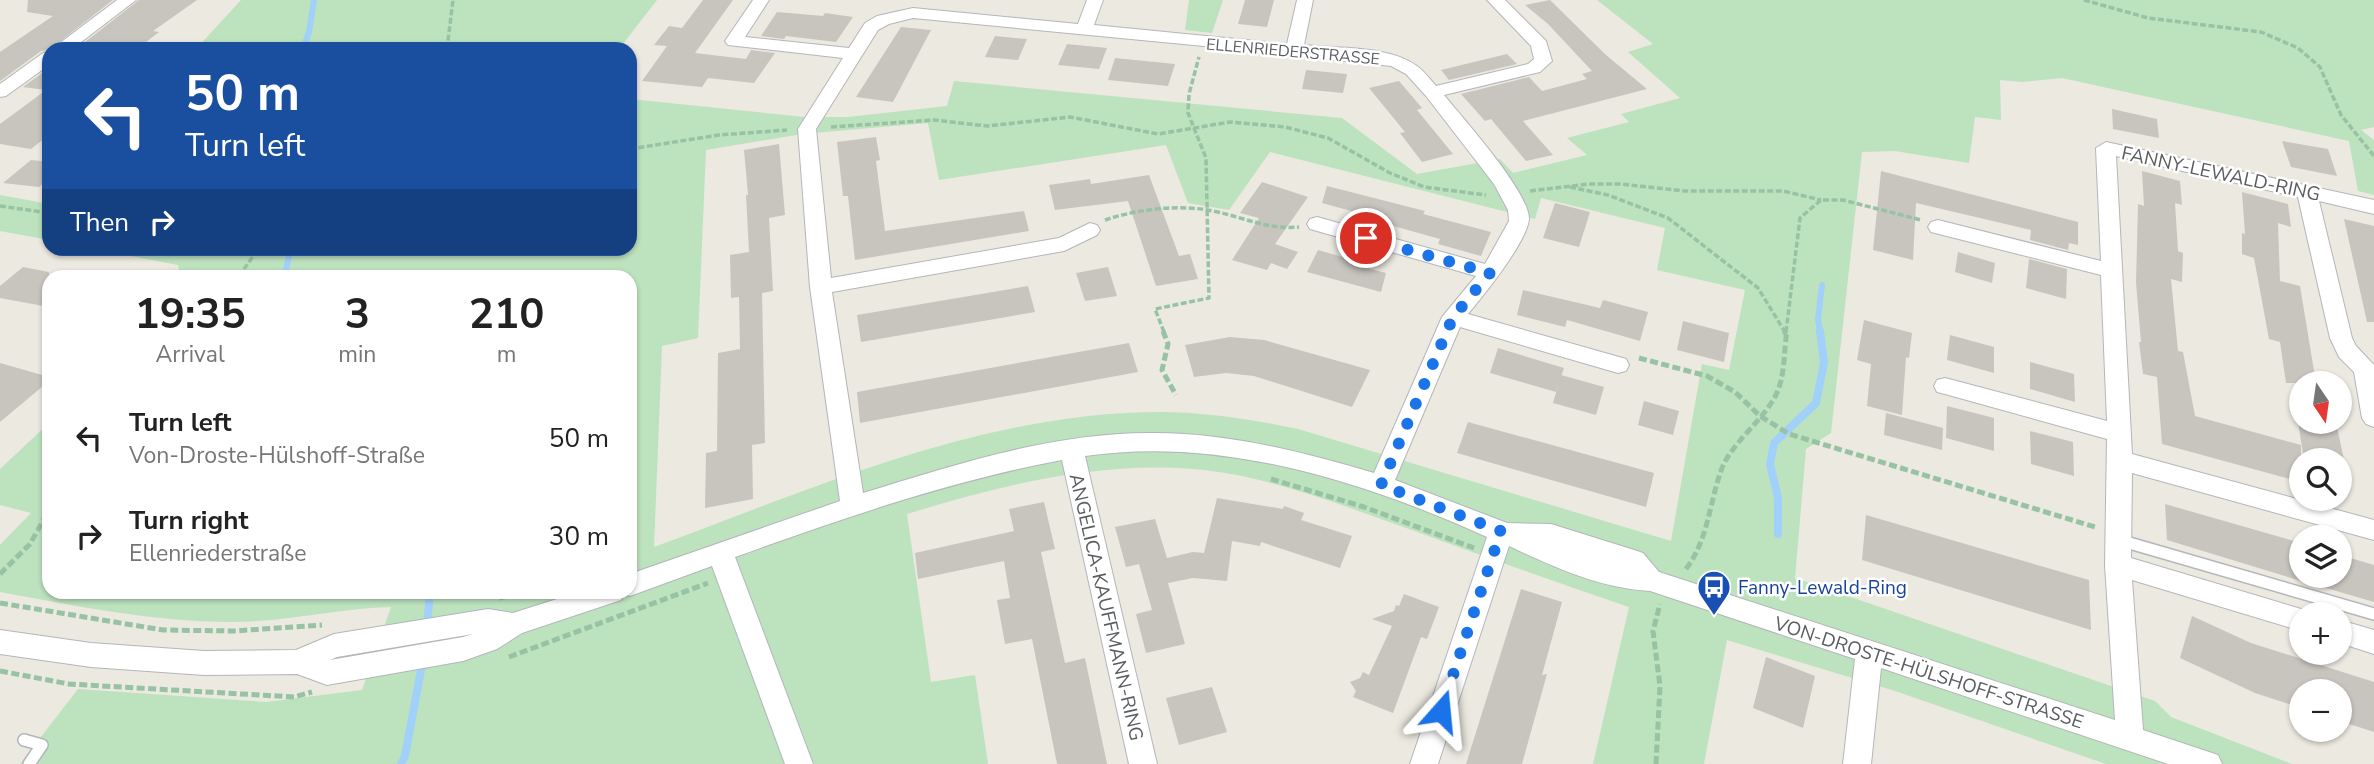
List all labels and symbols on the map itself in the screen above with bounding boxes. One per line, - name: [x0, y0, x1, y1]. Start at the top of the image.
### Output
- street label: ELLENRIEDERSTRASSE: [1205, 33, 1381, 71]
- street label: FANNY-LEWALD-RING: [2119, 140, 2323, 208]
- pin: [1336, 208, 1396, 268]
- north arrow: [2289, 371, 2352, 434]
- street label: ANGELICA-KAUFFMANN-RING: [1063, 471, 1149, 743]
- bus stop icon: Fanny-Lewald-Ring: [1695, 568, 1733, 617]
- place label: Fanny-Lewald-Ring: [1738, 575, 1907, 601]
- street label: VON-DROSTE-HÜLSHOFF-STRASSE: [1770, 610, 2087, 735]
- position arrow: [1404, 674, 1478, 748]

